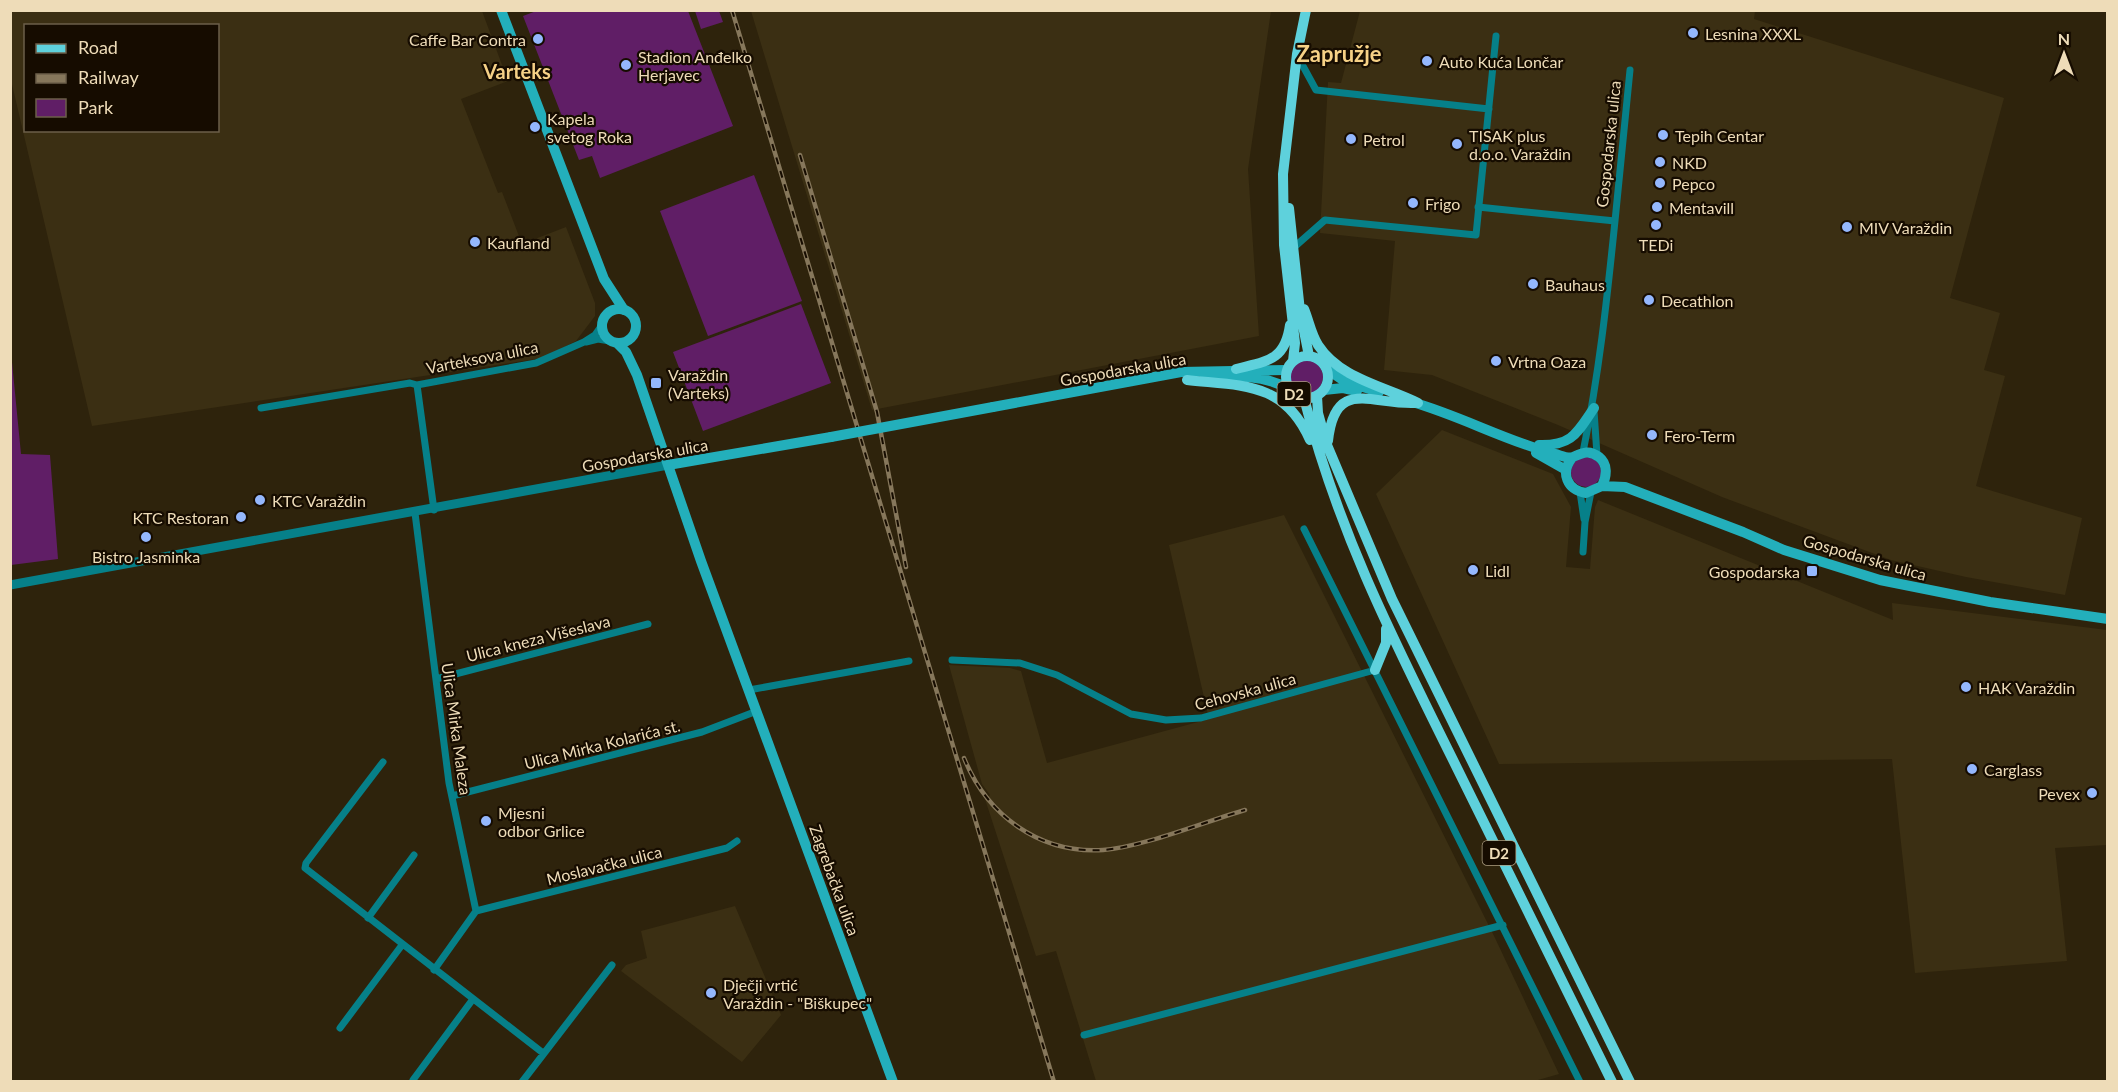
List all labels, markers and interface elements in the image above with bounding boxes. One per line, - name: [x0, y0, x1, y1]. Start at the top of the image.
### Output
- legend: [24, 24, 219, 132]
- place label: Lesnina XXXL: [1705, 24, 1801, 43]
- north arrow: [2034, 24, 2094, 84]
- marker: Lesnina XXXL: [1686, 26, 1700, 40]
- text: N: [2058, 29, 2070, 48]
- place label: Caffe Bar Contra: [409, 30, 526, 49]
- marker: Caffe Bar Contra: [531, 32, 545, 46]
- text: Road: [78, 36, 118, 58]
- district label: Zapružje: [1297, 40, 1382, 67]
- place label: Stadion Anđelko Herjavec: [638, 47, 752, 84]
- place label: Auto Kuća Lončar: [1439, 52, 1563, 71]
- marker: Auto Kuća Lončar: [1420, 54, 1434, 68]
- marker: Stadion Anđelko Herjavec: [619, 58, 633, 72]
- district label: Varteks: [482, 59, 551, 83]
- text: Railway: [78, 66, 139, 88]
- street label: Gospodarska ulica: [1592, 80, 1624, 208]
- text: Park: [78, 96, 114, 118]
- place label: Kapela svetog Roka: [547, 109, 632, 146]
- marker: Kapela svetog Roka: [528, 120, 542, 134]
- place label: TISAK plus d.o.o. Varaždin: [1469, 126, 1571, 163]
- place label: Tepih Centar: [1675, 126, 1764, 145]
- marker: Tepih Centar: [1656, 128, 1670, 142]
- place label: Petrol: [1363, 130, 1405, 149]
- marker: Petrol: [1344, 132, 1358, 146]
- marker: TISAK plus d.o.o. Varaždin: [1450, 137, 1464, 151]
- place label: NKD: [1672, 153, 1707, 172]
- marker: NKD: [1653, 155, 1667, 169]
- place label: Pepco: [1672, 174, 1715, 193]
- marker: Pepco: [1653, 176, 1667, 190]
- place label: Frigo: [1425, 194, 1460, 213]
- marker: Frigo: [1406, 196, 1420, 210]
- place label: Mentavill: [1669, 198, 1734, 217]
- marker: Mentavill: [1650, 200, 1664, 214]
- marker: TEDi: [1649, 218, 1663, 232]
- place label: MIV Varaždin: [1859, 218, 1952, 237]
- marker: MIV Varaždin: [1840, 220, 1854, 234]
- place label: Kaufland: [487, 233, 550, 252]
- marker: Kaufland: [468, 235, 482, 249]
- place label: TEDi: [1639, 235, 1673, 254]
- place label: Bauhaus: [1545, 275, 1605, 294]
- marker: Bauhaus: [1526, 277, 1540, 291]
- place label: Decathlon: [1661, 291, 1733, 310]
- marker: Decathlon: [1642, 293, 1656, 307]
- street label: Varteksova ulica: [424, 337, 540, 377]
- street label: Gospodarska ulica: [1059, 349, 1187, 389]
- place label: Vrtna Oaza: [1508, 352, 1586, 371]
- marker: Vrtna Oaza: [1489, 354, 1503, 368]
- place label: Varaždin (Varteks): [668, 365, 729, 402]
- marker: Varaždin (Varteks): [649, 376, 663, 390]
- road number: D2: [1278, 382, 1310, 406]
- place label: Fero-Term: [1664, 426, 1735, 445]
- marker: Fero-Term: [1645, 428, 1659, 442]
- street label: Gospodarska ulica: [581, 435, 709, 475]
- place label: KTC Varaždin: [272, 491, 366, 510]
- marker: KTC Varaždin: [253, 493, 267, 507]
- place label: KTC Restoran: [132, 508, 229, 527]
- marker: KTC Restoran: [234, 510, 248, 524]
- marker: Bistro Jasminka: [139, 530, 153, 544]
- street label: Gospodarska ulica: [1801, 530, 1929, 584]
- place label: Bistro Jasminka: [92, 547, 200, 566]
- place label: Lidl: [1485, 561, 1510, 580]
- place label: Gospodarska: [1709, 562, 1800, 581]
- marker: Lidl: [1466, 563, 1480, 577]
- marker: Gospodarska: [1805, 564, 1819, 578]
- street label: Ulica kneza Višeslava: [464, 611, 612, 665]
- street label: Ulica Mirka Maleza: [438, 662, 476, 796]
- street label: Cehovska ulica: [1192, 668, 1298, 714]
- place label: HAK Varaždin: [1978, 678, 2075, 697]
- marker: HAK Varaždin: [1959, 680, 1973, 694]
- street label: Ulica Mirka Kolarića st.: [522, 715, 682, 773]
- place label: Carglass: [1984, 760, 2042, 779]
- marker: Carglass: [1965, 762, 1979, 776]
- place label: Pevex: [2038, 784, 2080, 803]
- marker: Pevex: [2085, 786, 2099, 800]
- place label: Mjesni odbor Grlice: [498, 803, 585, 840]
- marker: Mjesni odbor Grlice: [479, 814, 493, 828]
- street label: Zagrebačka ulica: [806, 822, 864, 938]
- street label: Moslavačka ulica: [544, 841, 664, 889]
- road number: D2: [1482, 841, 1516, 865]
- place label: Dječji vrtić Varaždin - "Biškupec": [723, 975, 872, 1012]
- marker: Dječji vrtić Varaždin - "Biškupec": [704, 986, 718, 1000]

